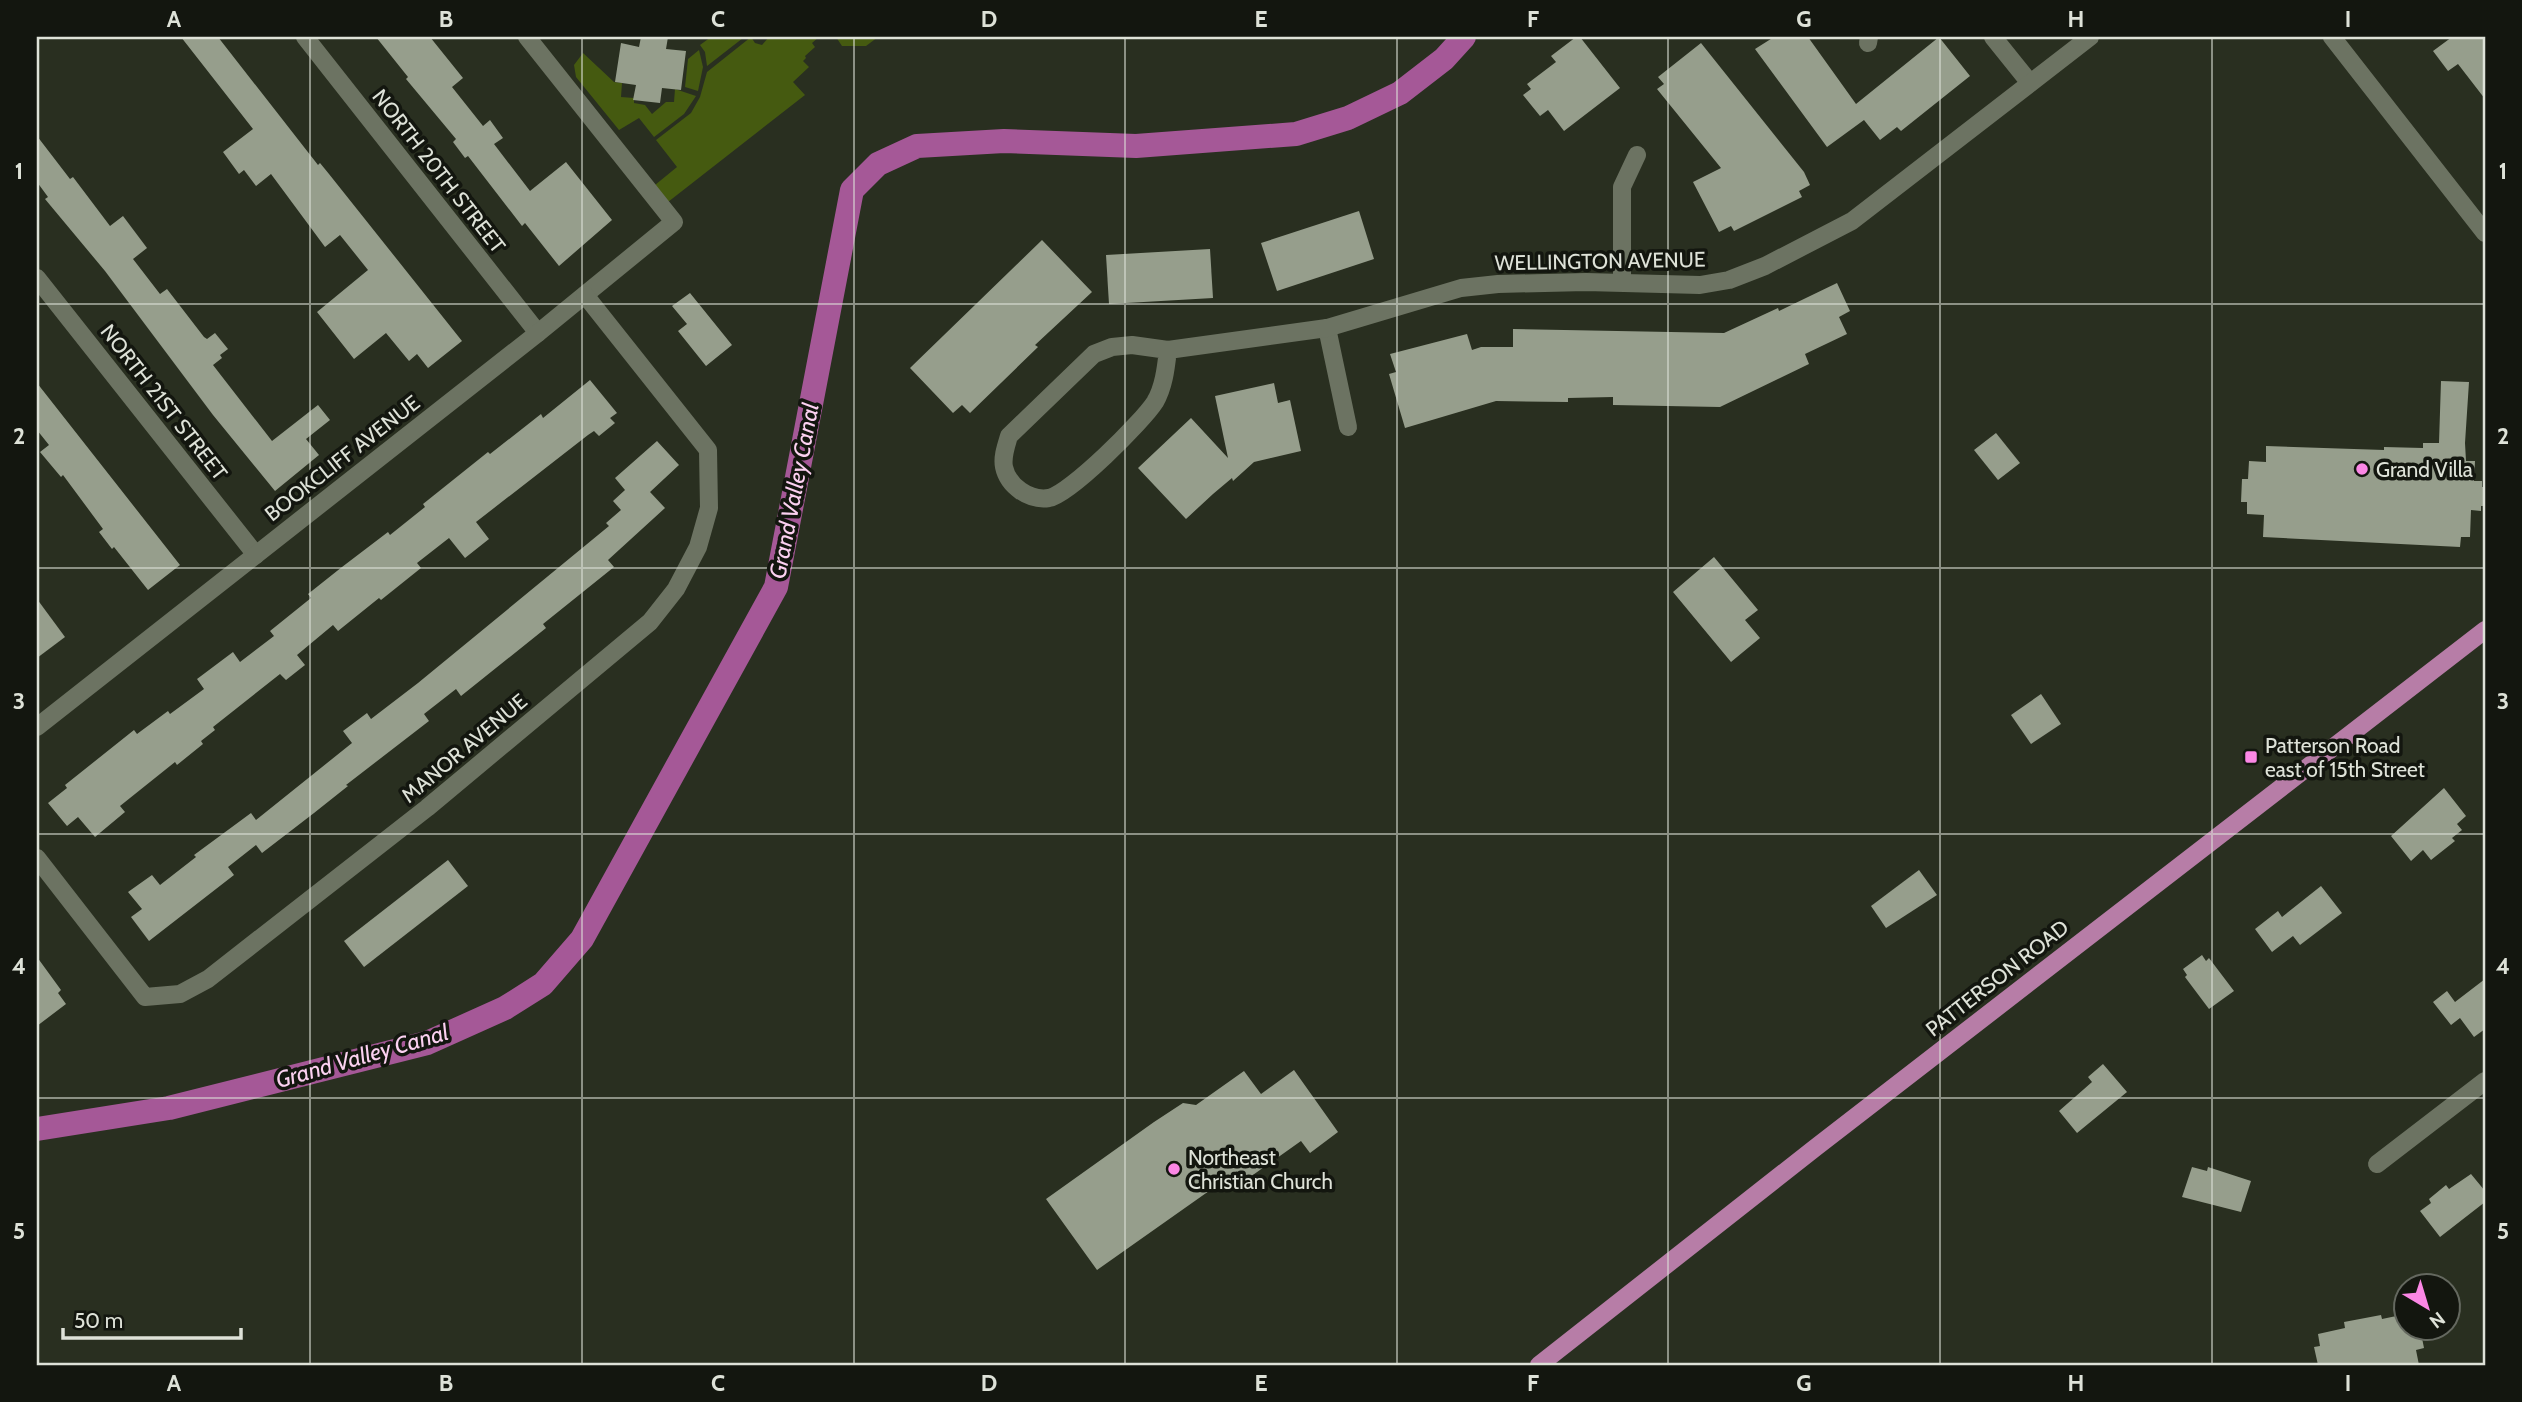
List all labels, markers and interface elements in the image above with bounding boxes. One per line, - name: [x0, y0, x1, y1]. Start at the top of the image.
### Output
- text: A: [167, 5, 182, 33]
- text: B: [439, 5, 453, 33]
- text: C: [711, 5, 725, 33]
- text: D: [981, 5, 997, 33]
- text: E: [1254, 5, 1268, 33]
- text: F: [1527, 5, 1539, 33]
- text: G: [1796, 5, 1812, 33]
- text: H: [2068, 5, 2084, 33]
- text: I: [2345, 5, 2351, 33]
- street label: NORTH 20TH STREET: [367, 84, 511, 258]
- text: 1: [15, 157, 23, 185]
- text: 1: [2499, 157, 2507, 185]
- street label: WELLINGTON AVENUE: [1494, 247, 1706, 275]
- street label: NORTH 21ST STREET: [95, 319, 233, 485]
- street label: BOOKCLIFF AVENUE: [260, 390, 424, 526]
- water label: Grand Valley Canal: [763, 400, 825, 581]
- text: 2: [13, 422, 25, 450]
- text: 2: [2497, 422, 2509, 450]
- place label: Grand Villa: [2376, 457, 2473, 482]
- marker: Grand Villa: [2354, 461, 2370, 477]
- text: 3: [13, 687, 25, 715]
- text: 3: [2497, 687, 2509, 715]
- street label: MANOR AVENUE: [396, 688, 532, 808]
- place label: Patterson Road east of 15th Street: [2265, 733, 2425, 782]
- marker: Patterson Road east of 15th Street: [2243, 749, 2259, 765]
- street label: PATTERSON ROAD: [1921, 914, 2073, 1042]
- text: 4: [12, 952, 26, 980]
- text: 4: [2496, 952, 2510, 980]
- water label: Grand Valley Canal: [272, 1018, 452, 1094]
- place label: Northeast Christian Church: [1188, 1145, 1333, 1194]
- marker: Northeast Christian Church: [1166, 1161, 1182, 1177]
- text: 5: [13, 1217, 25, 1245]
- text: 5: [2497, 1217, 2509, 1245]
- north arrow: [2392, 1272, 2462, 1342]
- scale bar: [63, 1297, 242, 1341]
- text: N: [2425, 1307, 2450, 1333]
- text: 50 m: [74, 1308, 123, 1333]
- text: A: [167, 1369, 182, 1397]
- text: B: [439, 1369, 453, 1397]
- text: C: [711, 1369, 725, 1397]
- text: D: [981, 1369, 997, 1397]
- text: E: [1254, 1369, 1268, 1397]
- text: F: [1527, 1369, 1539, 1397]
- text: G: [1796, 1369, 1812, 1397]
- text: H: [2068, 1369, 2084, 1397]
- text: I: [2345, 1369, 2351, 1397]

